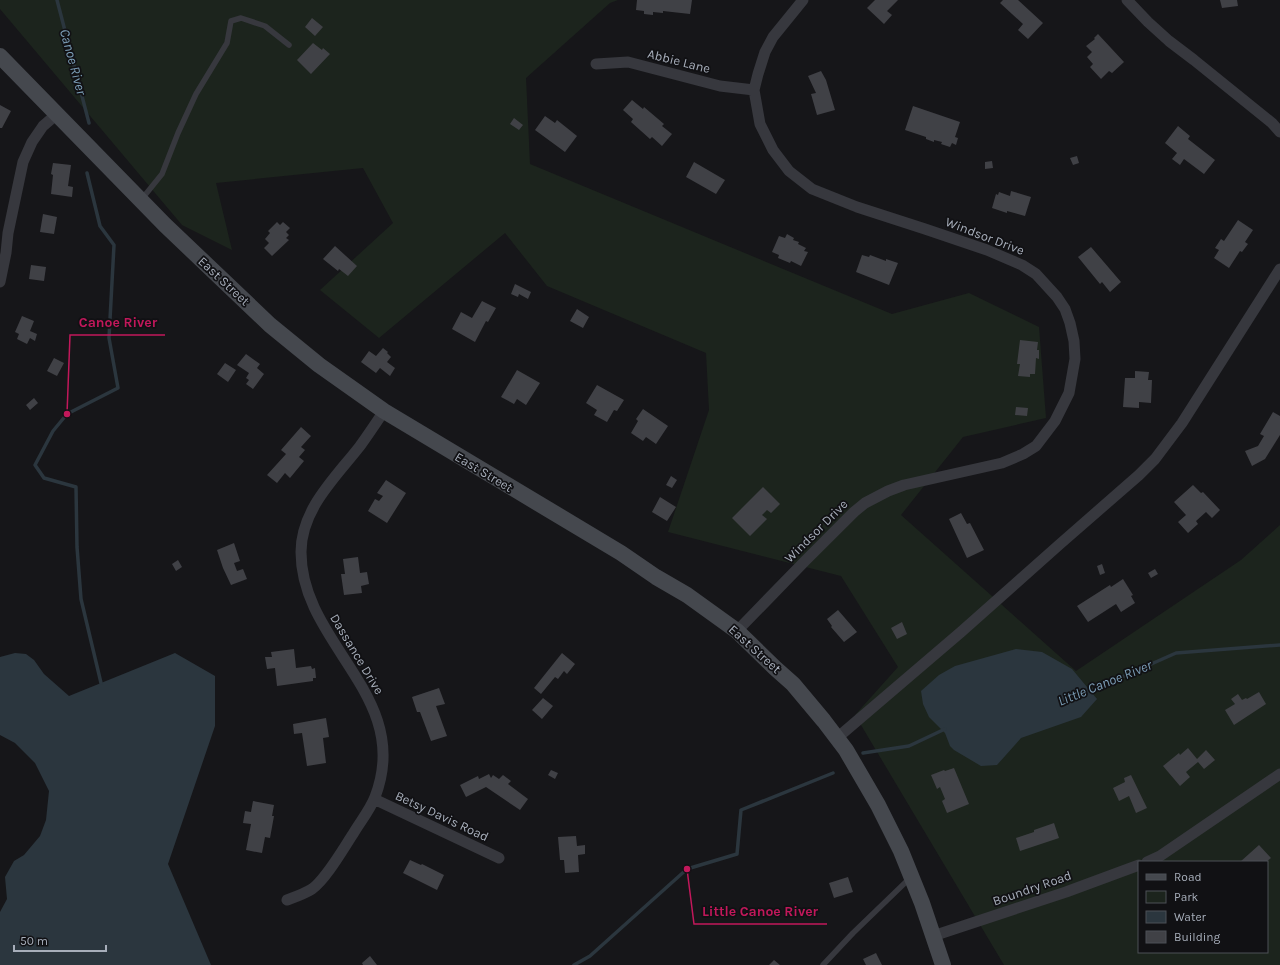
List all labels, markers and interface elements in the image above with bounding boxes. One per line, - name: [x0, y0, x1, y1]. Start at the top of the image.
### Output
- water label: Canoe River: [56, 27, 90, 98]
- street label: Abbie Lane: [646, 46, 712, 76]
- street label: Windsor Drive: [944, 214, 1027, 258]
- street label: East Street: [195, 253, 253, 309]
- callout: Canoe River: [70, 309, 165, 335]
- text: Canoe River: [79, 314, 158, 331]
- street label: East Street: [452, 449, 516, 495]
- street label: Windsor Drive: [781, 496, 851, 566]
- street label: Dassance Drive: [327, 611, 387, 697]
- street label: East Street: [726, 622, 784, 676]
- water label: Little Canoe River: [1055, 656, 1156, 710]
- street label: Betsy Davis Road: [393, 788, 491, 844]
- legend: [1138, 861, 1268, 953]
- street label: Boundry Road: [991, 867, 1073, 909]
- text: Road: [1174, 870, 1202, 884]
- text: Park: [1174, 890, 1199, 904]
- callout: Little Canoe River: [694, 898, 827, 924]
- text: Little Canoe River: [702, 903, 819, 920]
- text: Water: [1174, 910, 1207, 924]
- scale bar: [14, 927, 106, 953]
- text: Building: [1174, 930, 1221, 944]
- text: 50 m: [20, 934, 48, 948]

